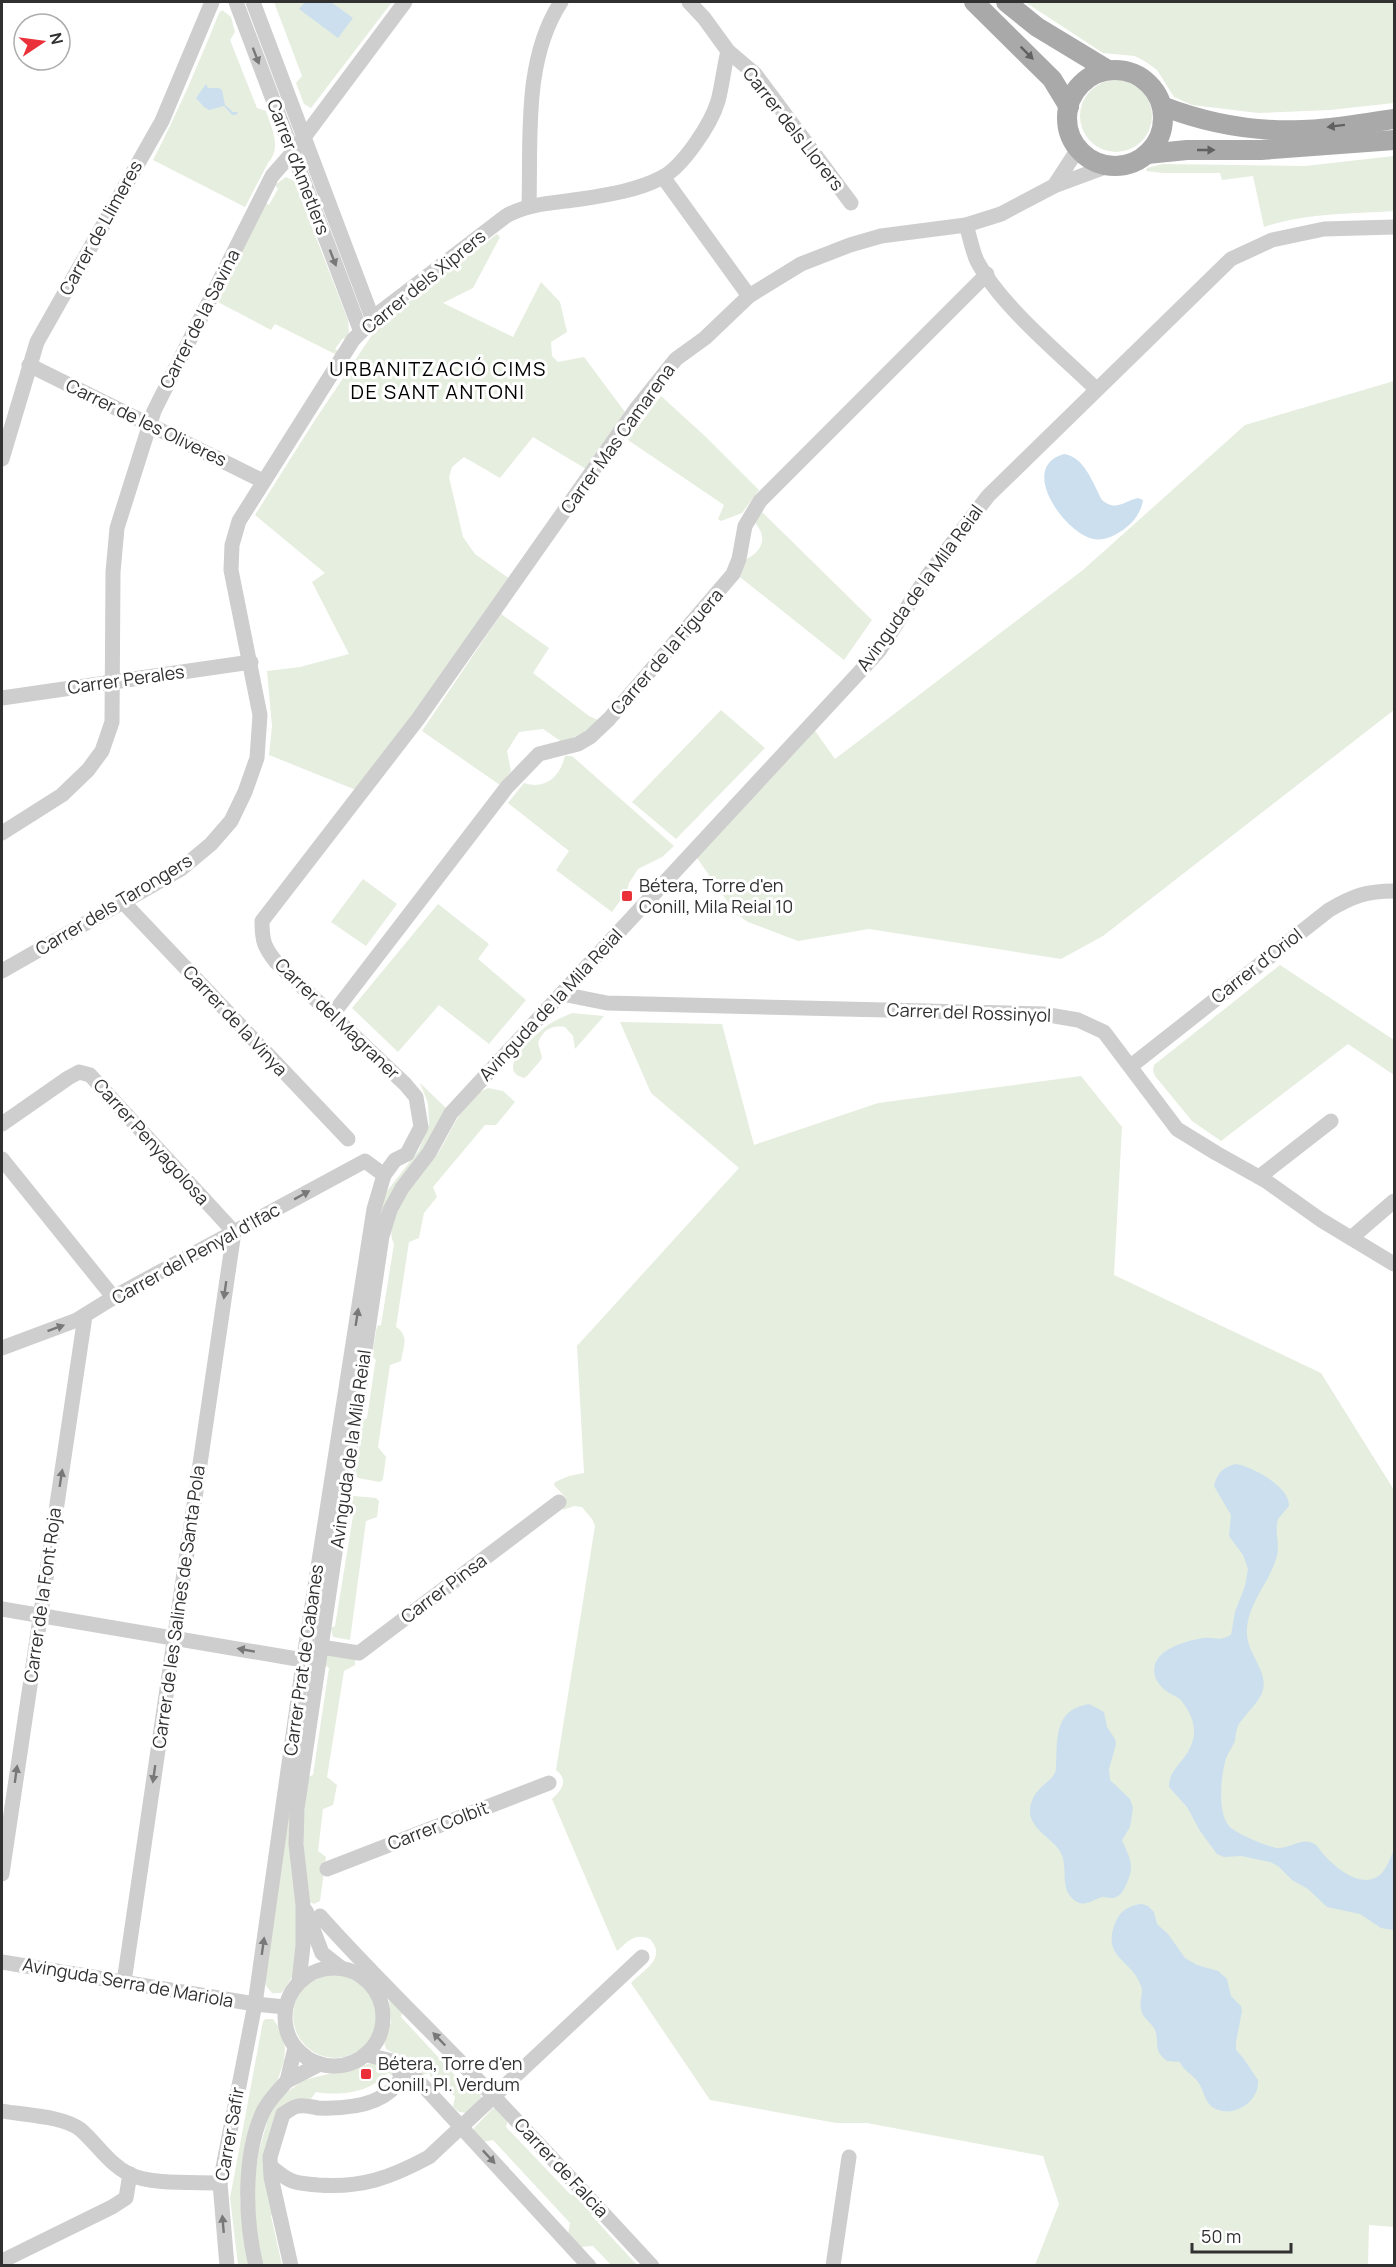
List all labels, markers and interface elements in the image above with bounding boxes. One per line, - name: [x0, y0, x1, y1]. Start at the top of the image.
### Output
- north arrow: [12, 12, 72, 72]
- text: N: [45, 31, 69, 47]
- one-way arrow: [1020, 46, 1035, 60]
- one-way arrow: [252, 47, 262, 65]
- street label: Carrer dels Llorers: [738, 61, 850, 195]
- street label: Carrer d'Ametlers: [262, 95, 336, 238]
- one-way arrow: [1327, 121, 1346, 131]
- one-way arrow: [1196, 145, 1215, 155]
- street label: Carrer de Llimeres: [53, 156, 147, 299]
- street label: Carrer dels Xiprers: [356, 224, 490, 339]
- street label: Carrer de la Savina: [154, 245, 245, 392]
- one-way arrow: [328, 250, 338, 268]
- district label: URBANITZACIÓ CIMS DE SANT ANTONI: [329, 355, 547, 405]
- street label: Carrer Mas Camarena: [555, 359, 680, 518]
- street label: Carrer de les Oliveres: [62, 373, 231, 471]
- street label: Avinguda de la Mila Reial: [851, 499, 988, 676]
- street label: Carrer de la Figuera: [605, 583, 728, 720]
- street label: Carrer Perales: [66, 659, 186, 699]
- street label: Carrer dels Tarongers: [31, 848, 196, 960]
- place label: Bétera, Torre d'en Conill, Mila Reial 10: [639, 873, 793, 918]
- marker: Bétera, Torre d'en Conill, Mila Reial 10: [620, 889, 634, 903]
- street label: Carrer d'Oriol: [1206, 922, 1307, 1008]
- street label: Avinguda de la Mila Reial: [473, 923, 627, 1086]
- street label: Carrer del Magraner: [270, 952, 406, 1085]
- street label: Carrer de la Vinya: [178, 960, 293, 1081]
- street label: Carrer del Rossinyol: [886, 997, 1052, 1027]
- street label: Carrer Penyagolosa: [89, 1073, 215, 1210]
- one-way arrow: [293, 1190, 310, 1200]
- street label: Carrer del Penyal d'Ifac: [107, 1197, 284, 1309]
- one-way arrow: [220, 1281, 229, 1300]
- one-way arrow: [353, 1308, 362, 1327]
- one-way arrow: [48, 1322, 66, 1332]
- street label: Avinguda de la Mila Reial: [324, 1348, 376, 1550]
- street label: Carrer de les Salines de Santa Pola: [146, 1464, 210, 1750]
- one-way arrow: [56, 1468, 65, 1487]
- street label: Carrer de la Font Roja: [18, 1506, 66, 1684]
- street label: Carrer Pinsa: [396, 1548, 491, 1628]
- street label: Carrer Prat de Cabanes: [278, 1563, 328, 1757]
- one-way arrow: [236, 1646, 255, 1655]
- one-way arrow: [150, 1764, 159, 1783]
- one-way arrow: [12, 1765, 21, 1784]
- street label: Carrer Colbit: [384, 1795, 491, 1855]
- one-way arrow: [258, 1937, 268, 1956]
- street label: Avinguda Serra de Mariola: [21, 1952, 235, 2012]
- one-way arrow: [432, 2032, 446, 2047]
- place label: Bétera, Torre d'en Conill, Pl. Verdum: [378, 2051, 523, 2096]
- marker: Bétera, Torre d'en Conill, Pl. Verdum: [359, 2067, 373, 2081]
- street label: Carrer Safir: [209, 2085, 249, 2183]
- street label: Carrer de Falcia: [509, 2112, 614, 2222]
- one-way arrow: [482, 2149, 495, 2164]
- one-way arrow: [219, 2215, 228, 2234]
- scale bar: [1192, 2216, 1291, 2254]
- text: 50 m: [1201, 2224, 1241, 2248]

